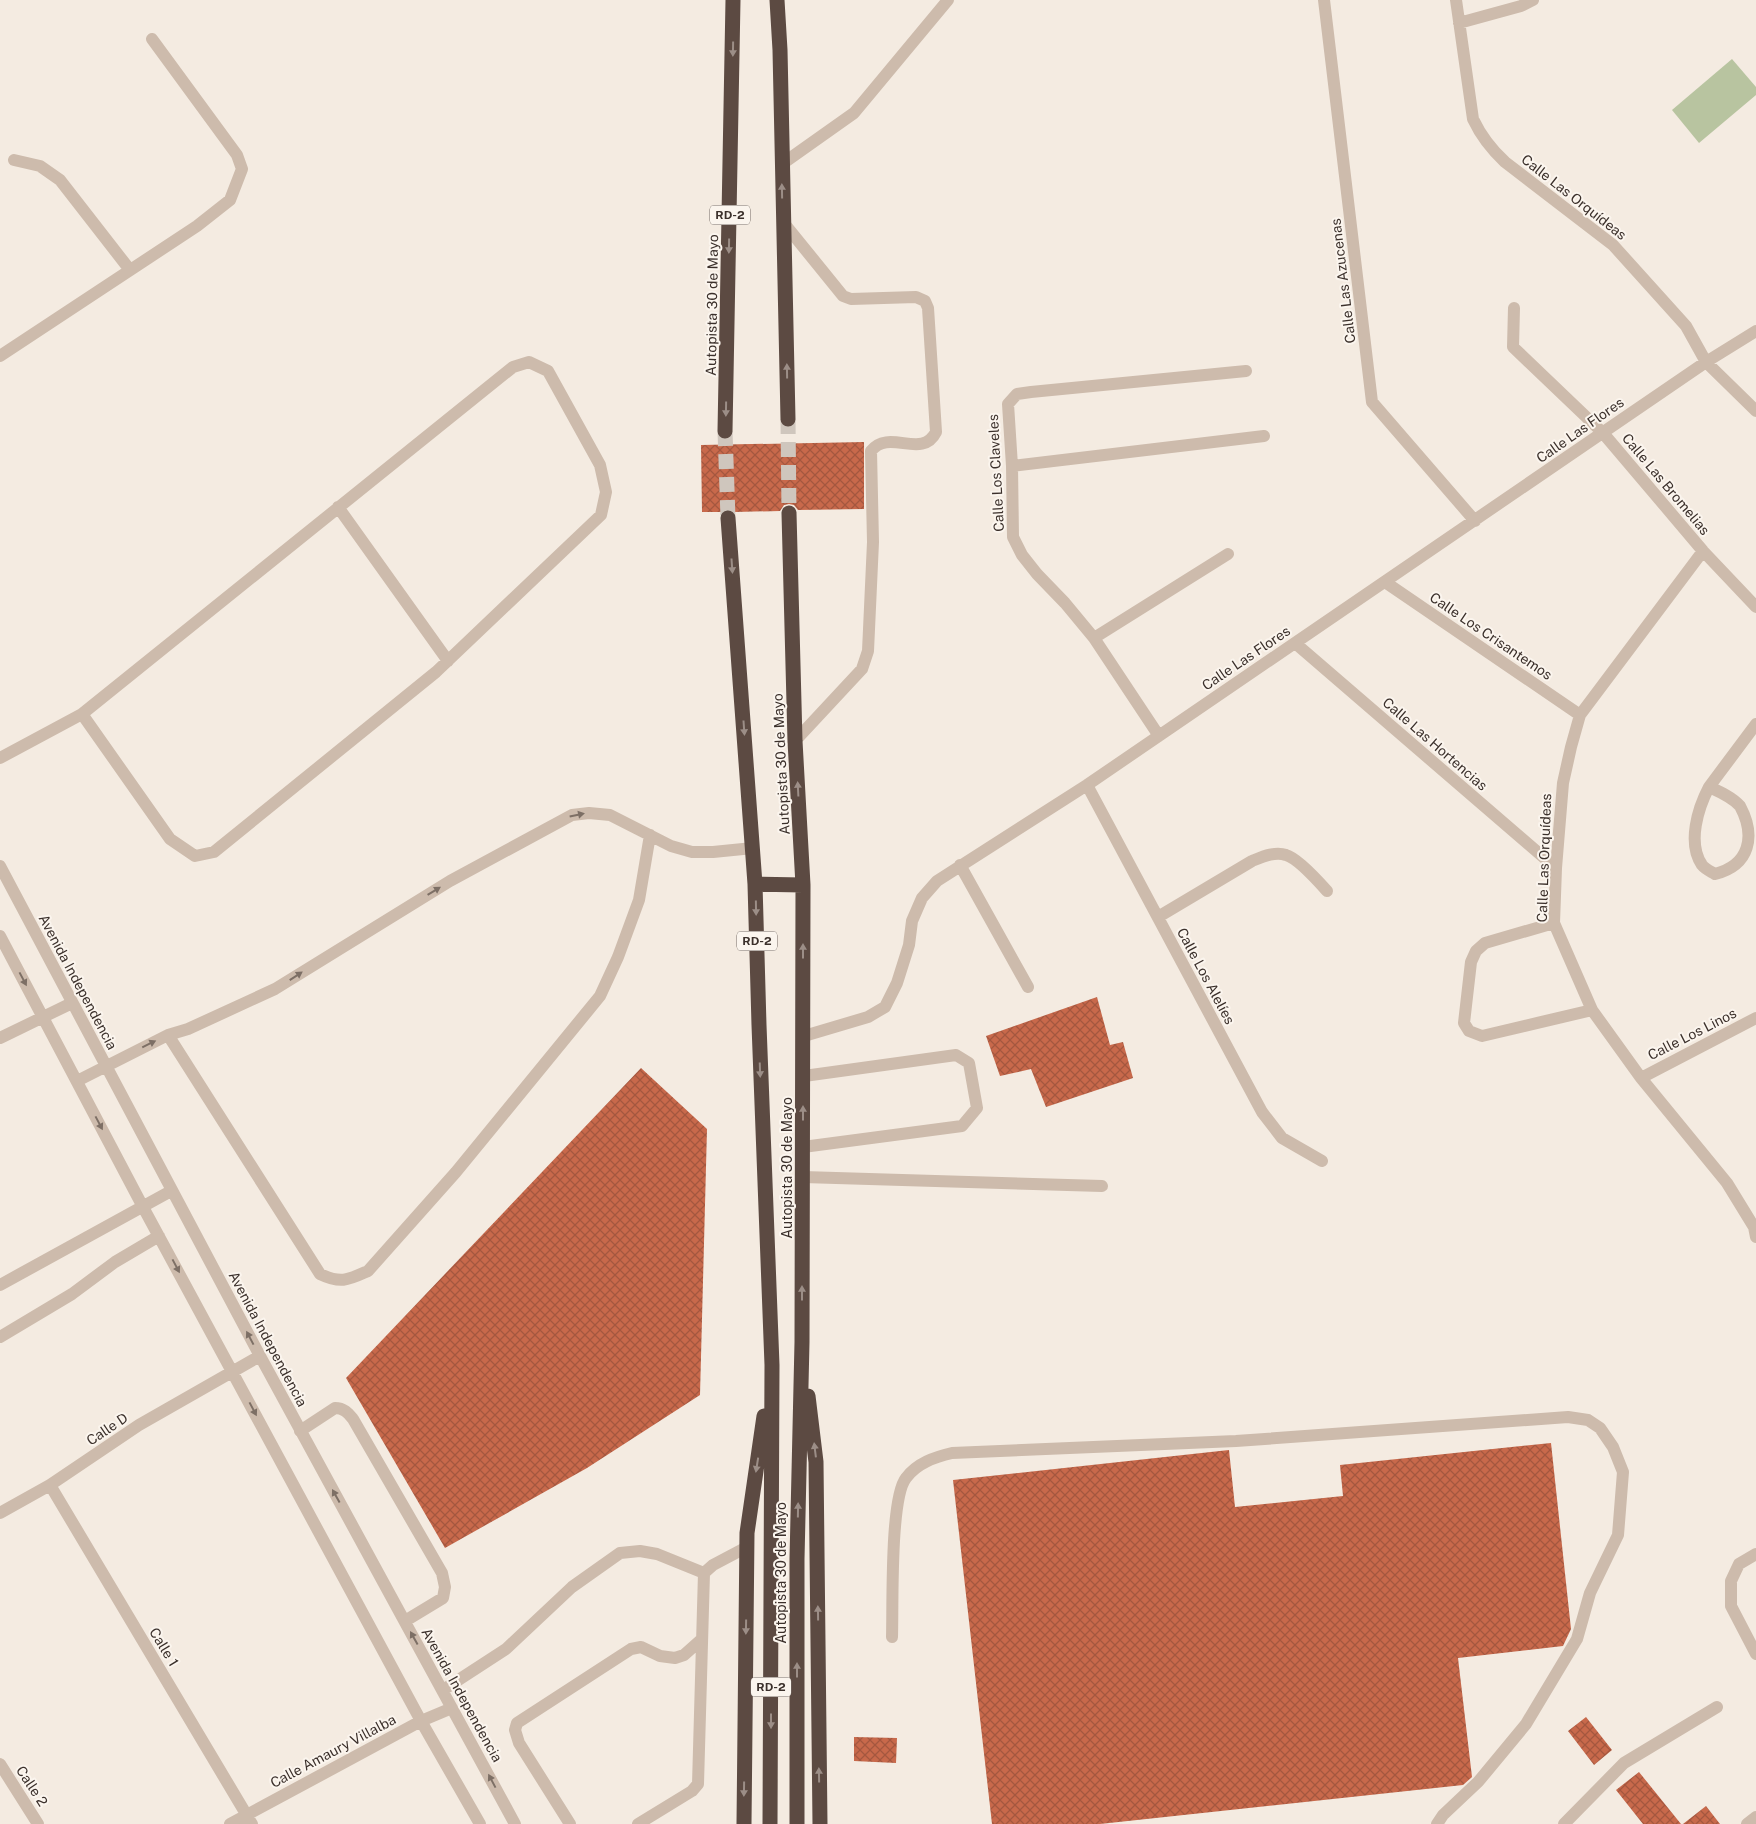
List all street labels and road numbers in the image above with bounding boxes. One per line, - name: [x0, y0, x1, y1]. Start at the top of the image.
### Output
- street label: Calle Las Orquídeas: [1518, 151, 1630, 243]
- road number: RD-2: [710, 206, 750, 224]
- street label: Calle Las Azucenas: [1327, 218, 1359, 344]
- street label: Autopista 30 de Mayo: [703, 234, 721, 376]
- street label: Calle Las Flores: [1533, 394, 1627, 466]
- street label: Calle Los Claveles: [985, 414, 1007, 532]
- street label: Calle Las Bromelias: [1619, 430, 1713, 538]
- street label: Calle Los Crisantemos: [1427, 589, 1555, 683]
- street label: Calle Las Flores: [1199, 623, 1293, 693]
- street label: Autopista 30 de Mayo: [769, 693, 793, 835]
- street label: Calle Las Hortencias: [1379, 694, 1491, 794]
- street label: Calle Las Orquídeas: [1534, 793, 1554, 923]
- street label: Avenida Independencia: [36, 912, 120, 1052]
- street label: Calle Los Alelíes: [1174, 925, 1238, 1027]
- road number: RD-2: [737, 931, 777, 950]
- street label: Calle Los Linos: [1645, 1005, 1739, 1063]
- street label: Autopista 30 de Mayo: [779, 1097, 795, 1239]
- street label: Avenida Independencia: [226, 1269, 310, 1409]
- street label: Calle D: [83, 1409, 131, 1449]
- street label: Autopista 30 de Mayo: [773, 1502, 789, 1644]
- street label: Calle 1: [146, 1625, 182, 1669]
- street label: Avenida Independencia: [418, 1625, 506, 1765]
- road number: RD-2: [751, 1678, 791, 1696]
- street label: Calle Amaury Villalba: [268, 1711, 398, 1791]
- street label: Calle 2: [13, 1763, 51, 1809]

